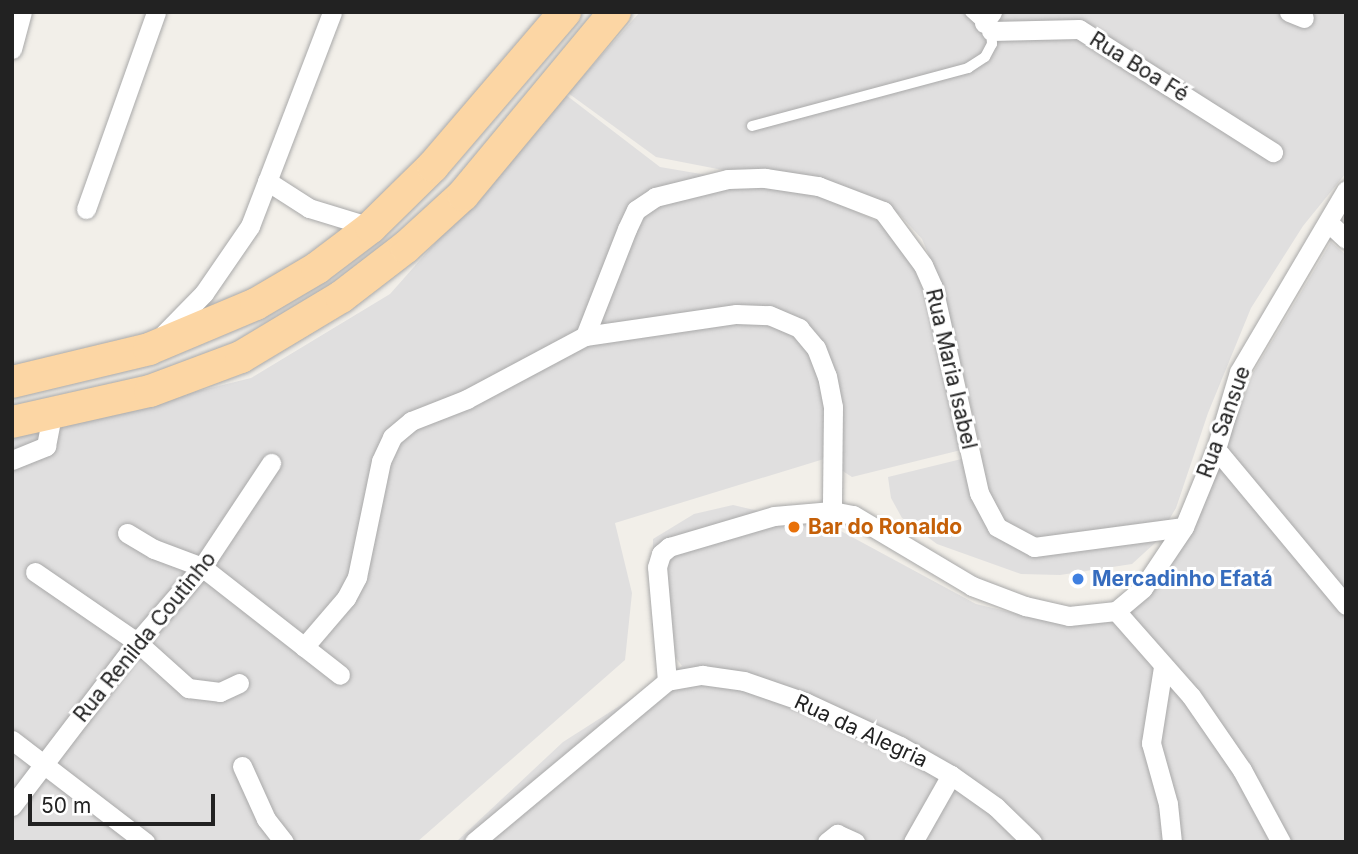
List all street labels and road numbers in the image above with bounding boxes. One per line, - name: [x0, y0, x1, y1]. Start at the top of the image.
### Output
- street label: Rua Boa Fé: [1085, 27, 1193, 107]
- street label: Rua Maria Isabel: [920, 286, 982, 452]
- street label: Rua Sansue: [1192, 363, 1256, 481]
- street label: Rua Renilda Coutinho: [69, 547, 221, 727]
- street label: Rua da Alegria: [790, 689, 932, 773]

